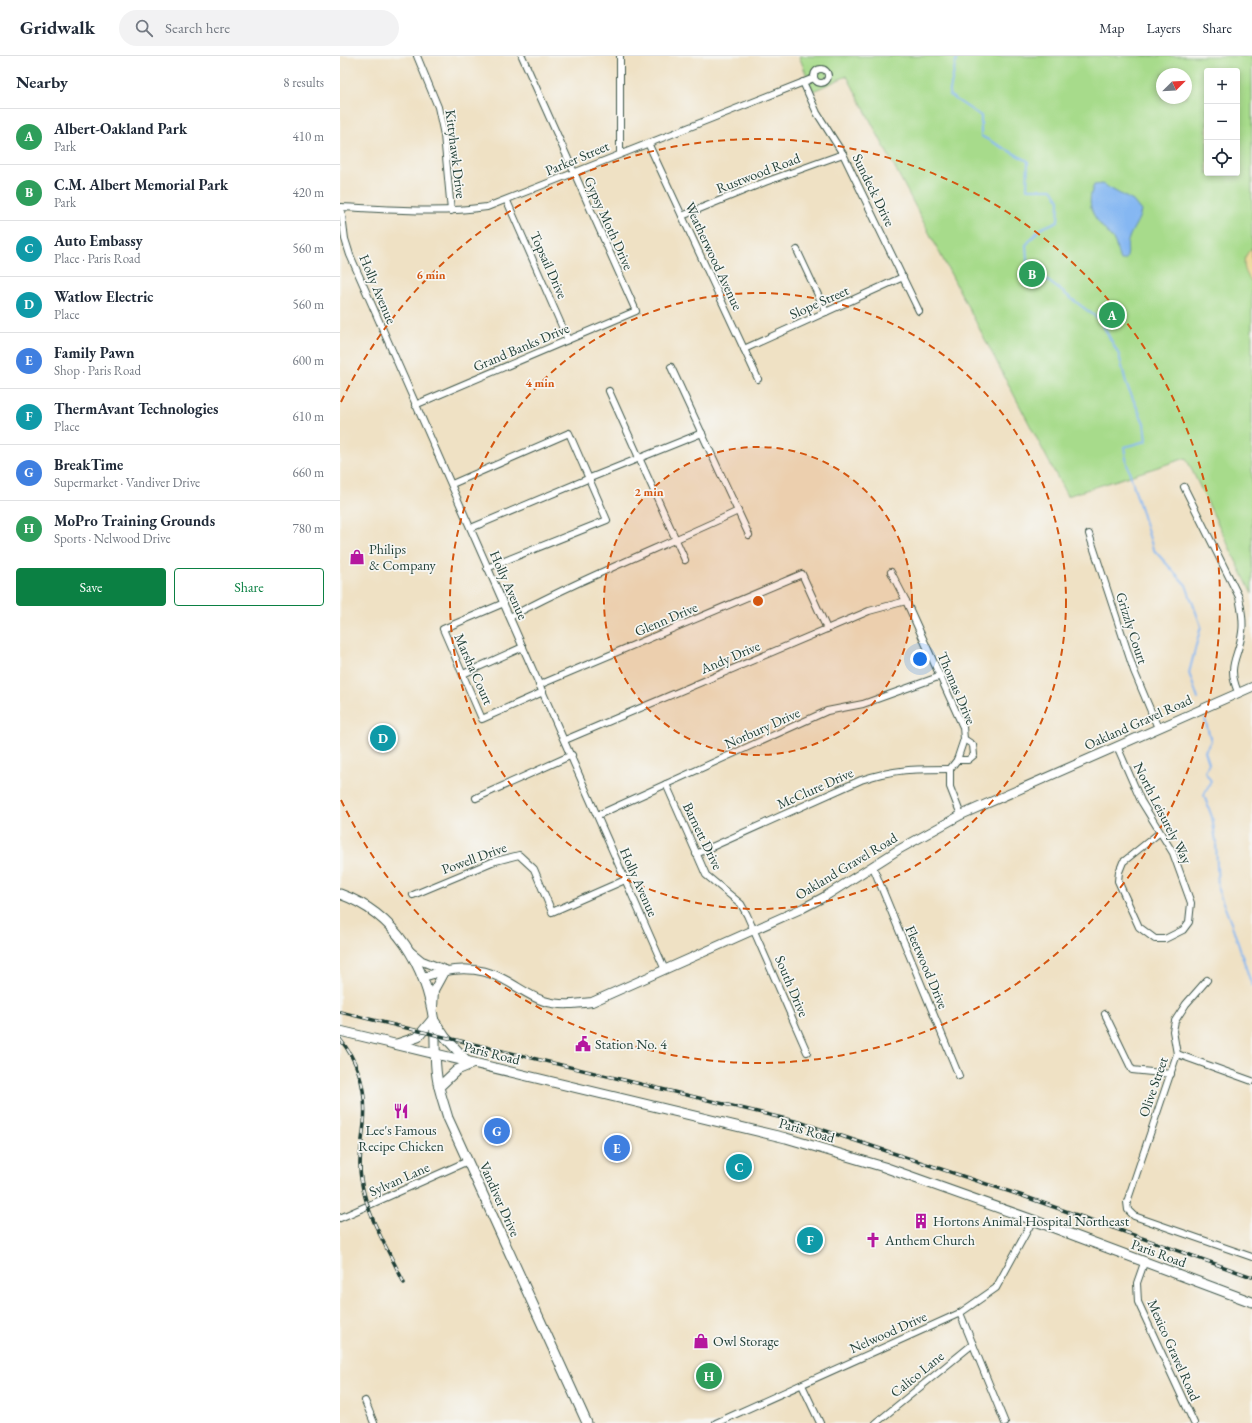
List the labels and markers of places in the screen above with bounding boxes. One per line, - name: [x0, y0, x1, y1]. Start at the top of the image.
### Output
- pin: B: [1019, 259, 1045, 289]
- pin: A: [1099, 300, 1125, 330]
- place label: Philips & Company: [369, 540, 437, 574]
- shop icon: Philips & Company: [348, 548, 366, 566]
- centre of rings: [751, 594, 765, 608]
- pin: D: [370, 723, 396, 753]
- public building icon: Station No. 4: [574, 1035, 592, 1053]
- place label: Station No. 4: [595, 1035, 667, 1053]
- restaurant icon: Lee's Famous Recipe Chicken: [392, 1102, 410, 1120]
- pin: G: [484, 1116, 510, 1146]
- place label: Lee's Famous Recipe Chicken: [358, 1121, 444, 1155]
- pin: E: [604, 1133, 630, 1163]
- pin: C: [726, 1152, 752, 1182]
- building icon: Hortons Animal Hospital Northeast: [912, 1212, 930, 1230]
- place label: Hortons Animal Hospital Northeast: [933, 1212, 1130, 1230]
- pin: F: [797, 1225, 823, 1255]
- church icon: Anthem Church: [864, 1231, 882, 1249]
- place label: Anthem Church: [884, 1231, 975, 1249]
- shop icon: Owl Storage: [692, 1332, 710, 1350]
- place label: Owl Storage: [713, 1332, 780, 1350]
- pin: H: [696, 1361, 722, 1391]

